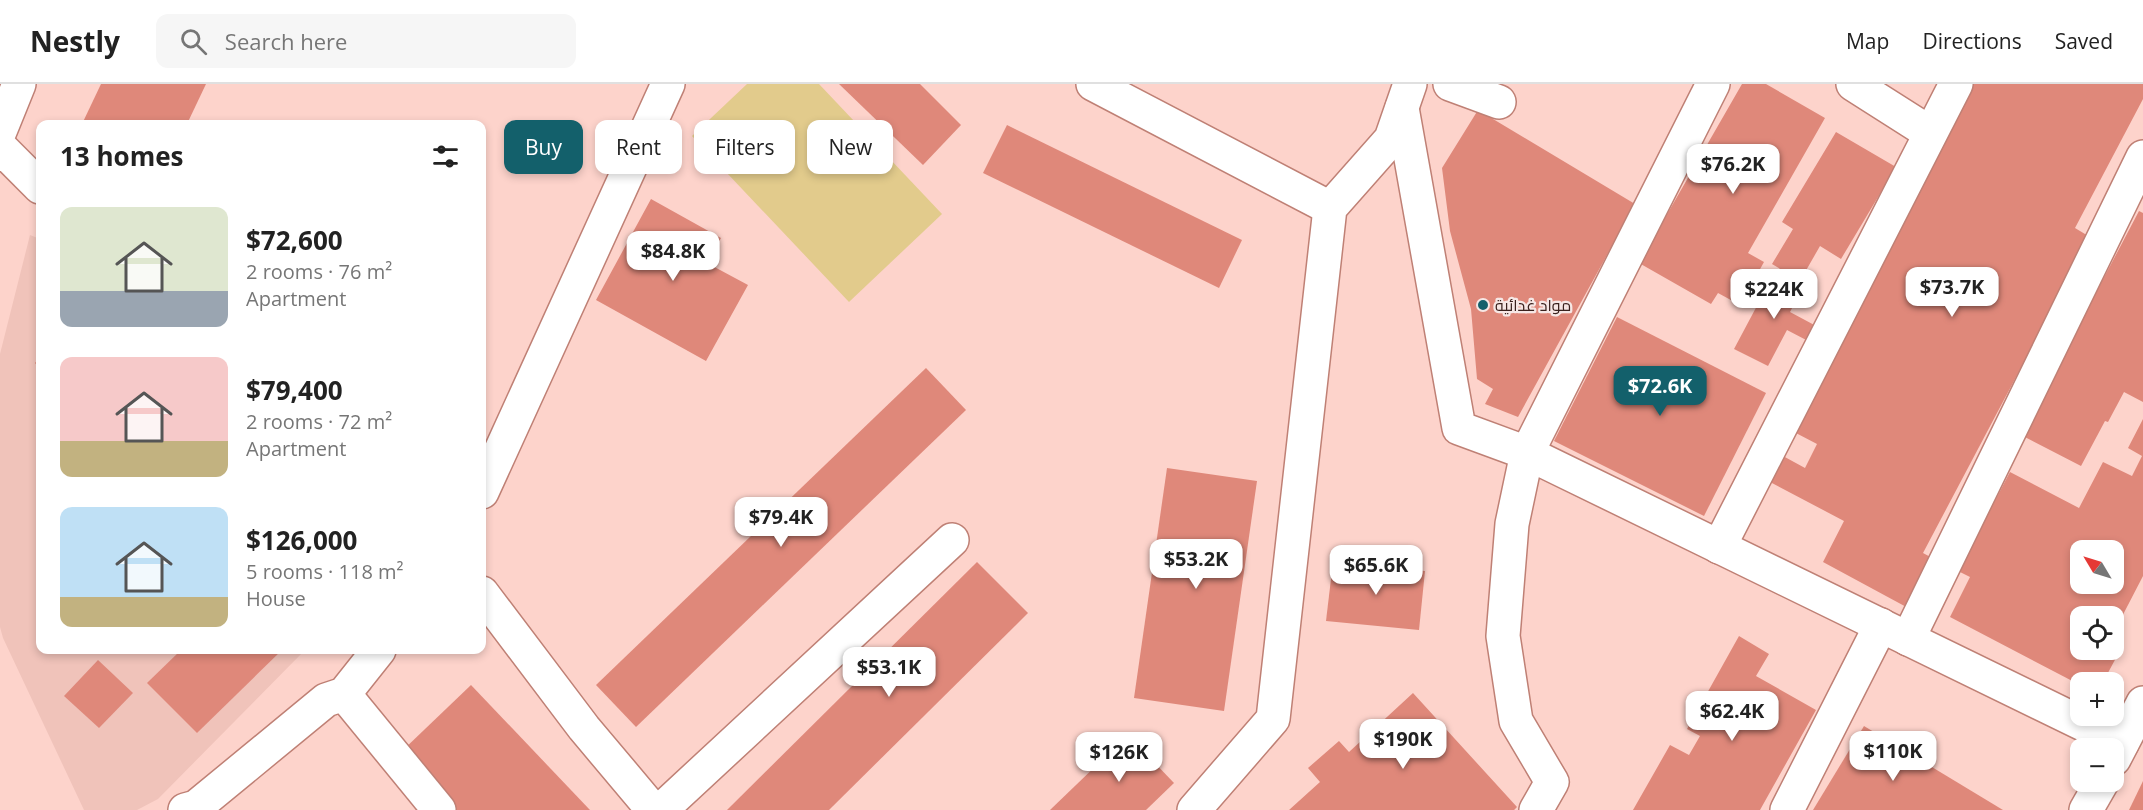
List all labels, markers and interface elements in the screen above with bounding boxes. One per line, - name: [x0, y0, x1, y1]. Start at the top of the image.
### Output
- search box: [156, 14, 576, 68]
- text: Nestly: [30, 22, 120, 60]
- icon: search: [177, 25, 210, 58]
- text: Search here: [225, 26, 347, 56]
- text: Map: [1846, 27, 1889, 55]
- text: Directions: [1922, 27, 2022, 55]
- text: Saved: [2055, 27, 2113, 55]
- chip: Buy: [504, 120, 583, 174]
- chip: Rent: [595, 120, 682, 174]
- chip: Filters: [694, 120, 795, 174]
- chip: New: [807, 120, 893, 174]
- text: 13 homes: [60, 138, 184, 174]
- icon: filters: [429, 140, 462, 173]
- pin: $76.2K: [1684, 144, 1782, 195]
- text: $76.2K: [1701, 150, 1765, 177]
- text: $72,600: [246, 222, 343, 258]
- icon: home: [108, 231, 180, 303]
- pin: $84.8K: [624, 231, 722, 282]
- text: $84.8K: [641, 237, 705, 264]
- text: 2 rooms · 76 m²: [246, 258, 392, 285]
- pin: $73.7K: [1903, 267, 2001, 318]
- pin: $224K: [1732, 269, 1816, 320]
- text: $73.7K: [1920, 273, 1984, 300]
- text: $224K: [1744, 275, 1804, 302]
- text: Apartment: [246, 285, 346, 312]
- place label: مواد غدائية: [1495, 294, 1571, 316]
- marker: مواد غدائية: [1476, 298, 1490, 312]
- pin: $72.6K: [1611, 366, 1709, 417]
- text: $79,400: [246, 372, 343, 408]
- text: $72.6K: [1628, 372, 1692, 399]
- icon: home: [108, 381, 180, 453]
- text: 2 rooms · 72 m²: [246, 408, 392, 435]
- text: Apartment: [246, 435, 346, 462]
- pin: $79.4K: [732, 497, 830, 548]
- text: $79.4K: [749, 503, 813, 530]
- text: $126,000: [246, 522, 357, 558]
- icon: home: [108, 531, 180, 603]
- pin: $53.2K: [1147, 539, 1245, 590]
- north arrow: [2070, 540, 2124, 594]
- map controls: [2070, 540, 2124, 792]
- text: $53.2K: [1164, 545, 1228, 572]
- pin: $65.6K: [1327, 545, 1425, 596]
- text: $65.6K: [1344, 551, 1408, 578]
- text: 5 rooms · 118 m²: [246, 558, 404, 585]
- text: House: [246, 585, 306, 612]
- button: locate: [2070, 606, 2124, 660]
- pin: $53.1K: [840, 647, 938, 698]
- text: $53.1K: [857, 653, 921, 680]
- button: +: [2070, 672, 2124, 726]
- pin: $62.4K: [1683, 691, 1781, 742]
- text: $62.4K: [1700, 697, 1764, 724]
- pin: $190K: [1361, 719, 1445, 770]
- text: $190K: [1373, 725, 1433, 752]
- pin: $110K: [1851, 731, 1935, 782]
- pin: $126K: [1077, 732, 1161, 783]
- text: $110K: [1863, 737, 1923, 764]
- text: $126K: [1089, 738, 1149, 765]
- button: −: [2070, 738, 2124, 792]

